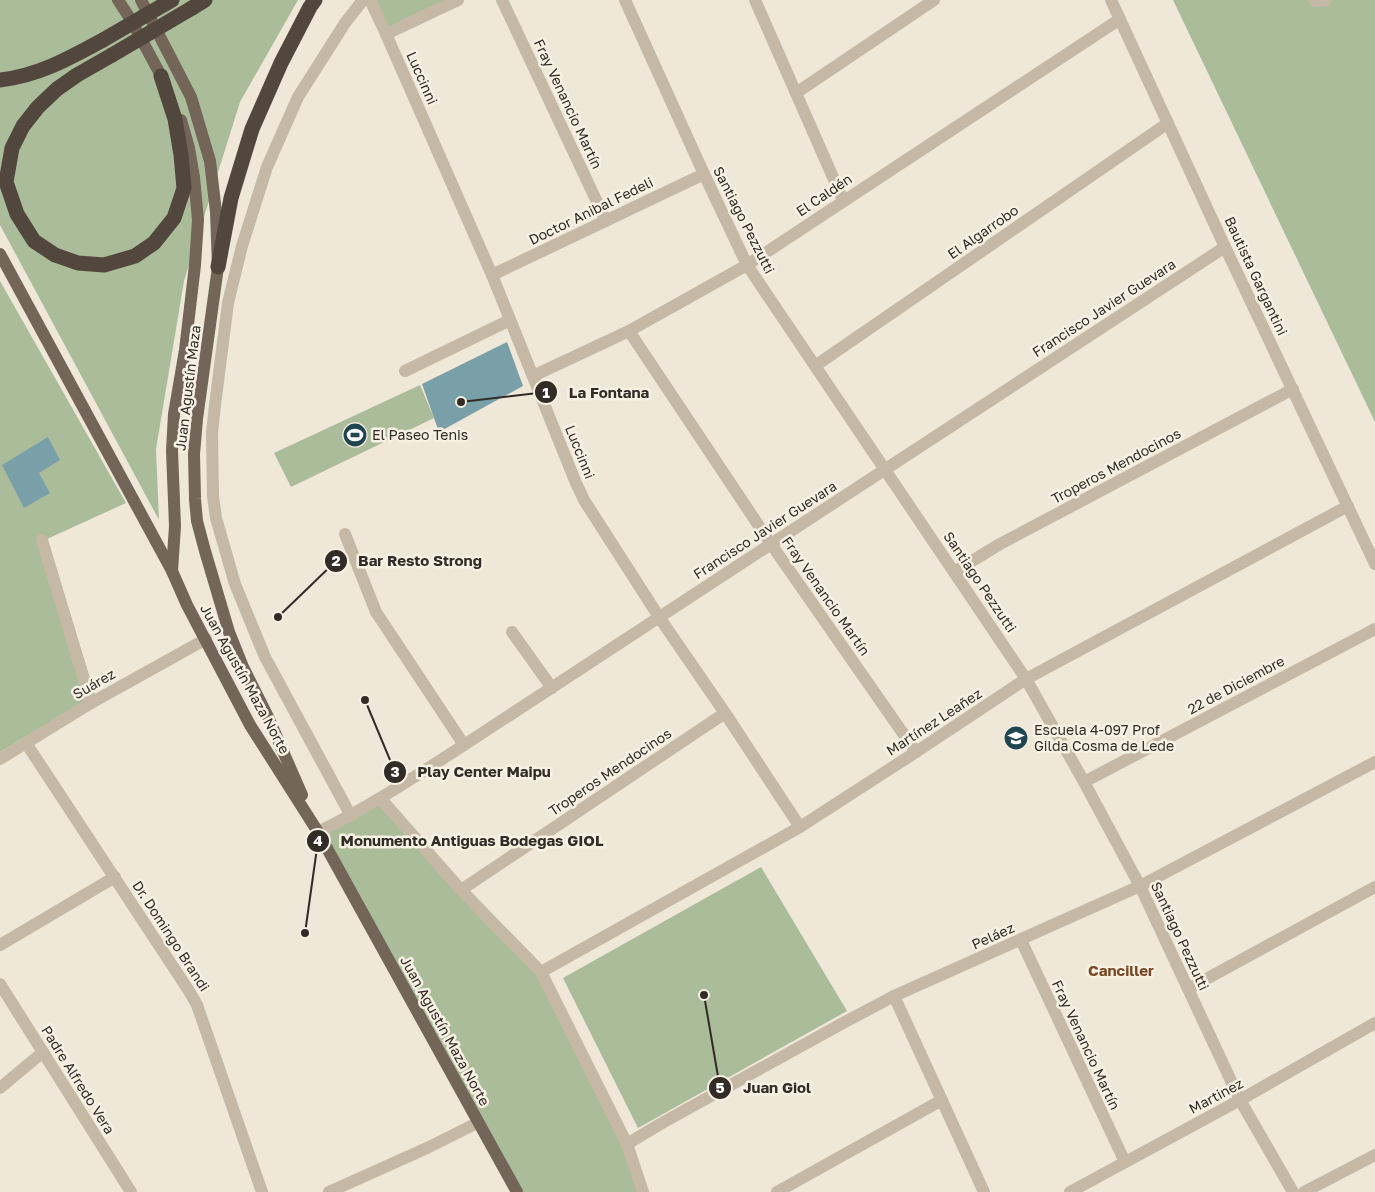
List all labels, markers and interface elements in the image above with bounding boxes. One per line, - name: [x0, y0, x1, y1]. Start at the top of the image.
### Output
- street label: Fray Venancio Martín: [531, 36, 606, 171]
- street label: Luccinni: [403, 49, 442, 107]
- street label: Santiago Pezzutti: [710, 163, 779, 276]
- street label: El Caldén: [793, 170, 855, 219]
- street label: Doctor Anibal Fedeli: [526, 173, 656, 248]
- street label: El Algarrobo: [944, 201, 1021, 262]
- street label: Bautista Gargantini: [1221, 214, 1291, 338]
- street label: Francisco Javier Guevara: [1029, 255, 1179, 360]
- street label: Juan Agustín Maza: [171, 324, 204, 452]
- callout: La Fontana: [534, 377, 659, 407]
- text: 1: [542, 383, 550, 401]
- text: La Fontana: [569, 383, 650, 401]
- sports icon: El Paseo Tenis: [342, 422, 368, 448]
- street label: Luccinni: [562, 423, 599, 481]
- street label: Troperos Mendocinos: [1048, 424, 1183, 507]
- place label: El Paseo Tenis: [372, 426, 468, 443]
- street label: Francisco Javier Guevara: [690, 477, 840, 582]
- street label: Santiago Pezzutti: [940, 528, 1020, 635]
- street label: Fray Venancio Martín: [779, 533, 874, 658]
- callout: Bar Resto Strong: [323, 546, 492, 576]
- text: 2: [331, 551, 341, 569]
- text: Bar Resto Strong: [358, 551, 482, 569]
- street label: Juan Agustín Maza Norte: [197, 601, 294, 757]
- street label: 22 de Diciembre: [1184, 652, 1287, 717]
- street label: Suárez: [70, 665, 118, 702]
- street label: Martínez Leañez: [883, 684, 985, 759]
- place label: Escuela 4-097 Prof Gilda Cosma de Lede: [1034, 721, 1174, 754]
- street label: Troperos Mendocinos: [545, 724, 674, 819]
- school or university icon: Escuela 4-097 Prof Gilda Cosma de Lede: [1003, 725, 1029, 751]
- callout: Play Center Maipu: [383, 757, 561, 787]
- text: 3: [390, 762, 400, 780]
- text: Play Center Maipu: [417, 762, 551, 780]
- callout: Monumento Antiguas Bodegas GIOL: [306, 826, 614, 856]
- text: 4: [313, 831, 323, 849]
- text: Monumento Antiguas Bodegas GIOL: [341, 831, 604, 849]
- street label: Dr. Domingo Brandi: [129, 877, 213, 994]
- street label: Santiago Pezzutti: [1148, 879, 1213, 993]
- street label: Peláez: [969, 919, 1017, 952]
- street label: Juan Agustín Maza Norte: [397, 953, 494, 1109]
- district label: Canciller: [1088, 961, 1154, 979]
- street label: Fray Venancio Martín: [1049, 977, 1124, 1112]
- street label: Padre Alfredo Vera: [38, 1022, 119, 1137]
- callout: Juan Giol: [708, 1073, 821, 1103]
- street label: Martinez: [1186, 1074, 1246, 1117]
- text: 5: [715, 1078, 725, 1096]
- text: Juan Giol: [743, 1078, 811, 1096]

